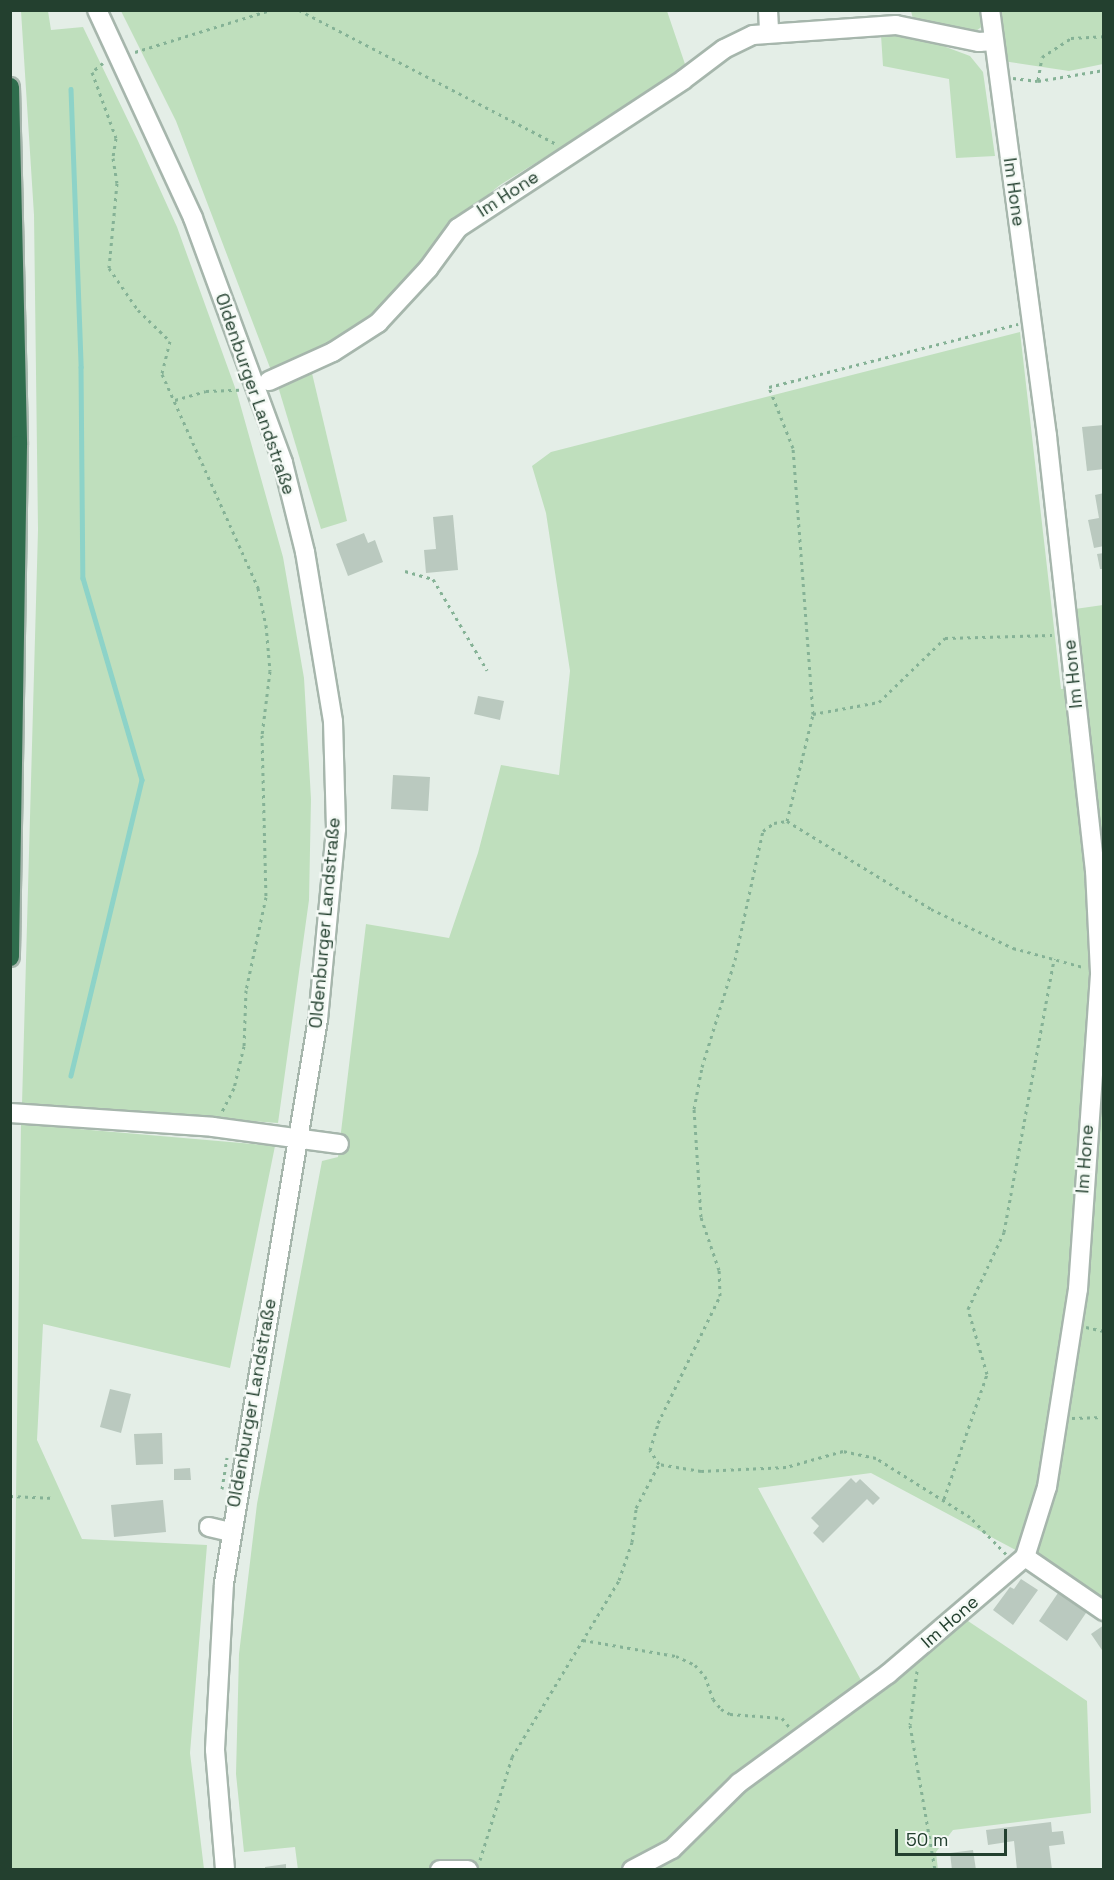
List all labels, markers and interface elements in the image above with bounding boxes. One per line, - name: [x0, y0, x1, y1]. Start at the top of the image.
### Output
- street label: Im Hone: [998, 156, 1030, 228]
- street label: Im Hone: [473, 166, 543, 222]
- street label: Oldenburger Landstraße: [210, 290, 300, 498]
- street label: Im Hone: [1059, 639, 1087, 709]
- street label: Oldenburger Landstraße: [305, 817, 345, 1029]
- street label: Im Hone: [1072, 1124, 1098, 1194]
- street label: Oldenburger Landstraße: [223, 1297, 281, 1509]
- street label: Im Hone: [917, 1591, 983, 1653]
- scale bar: [898, 1817, 1010, 1855]
- text: 50 m: [906, 1828, 948, 1851]

